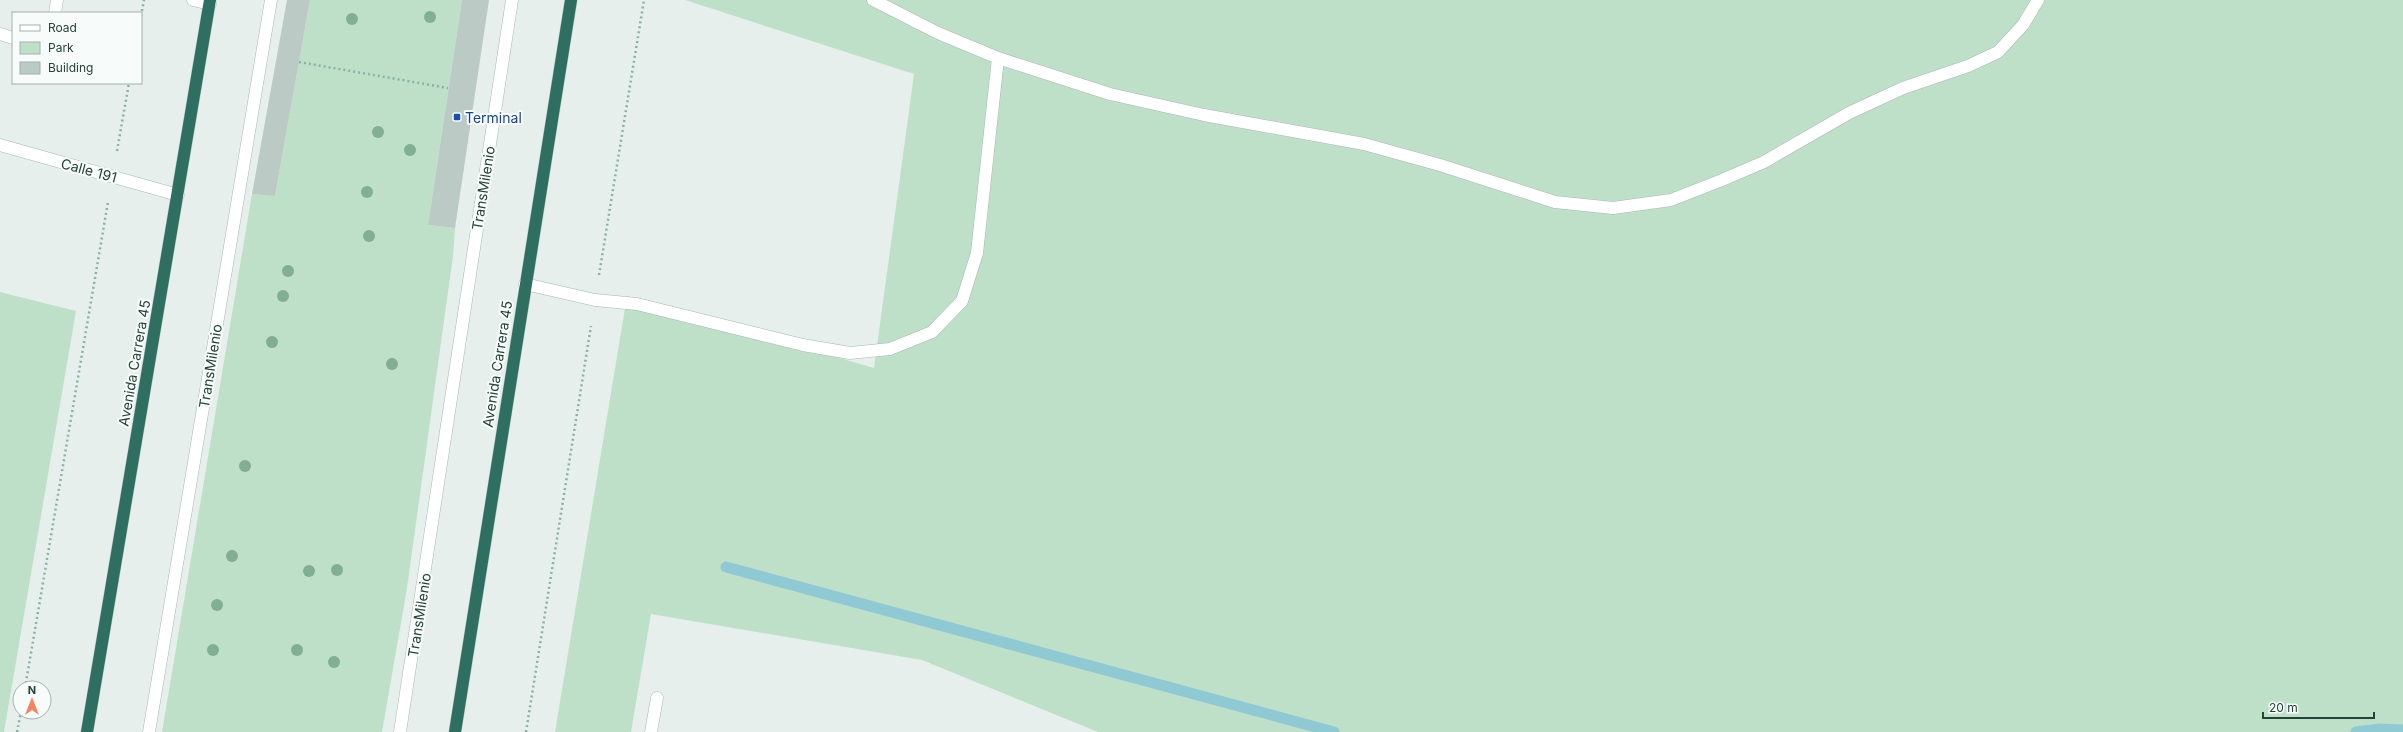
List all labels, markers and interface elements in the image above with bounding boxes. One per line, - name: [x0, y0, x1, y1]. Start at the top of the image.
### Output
- legend: [12, 12, 142, 84]
- text: Road: [48, 20, 77, 35]
- text: Park: [48, 40, 74, 55]
- text: Building: [48, 60, 93, 75]
- place label: Terminal: [465, 109, 522, 126]
- marker: Terminal: [452, 112, 462, 122]
- street label: TransMilenio: [468, 145, 498, 231]
- street label: Calle 191: [59, 154, 119, 186]
- street label: Avenida Carrera 45: [115, 299, 153, 427]
- street label: Avenida Carrera 45: [479, 300, 515, 428]
- street label: TransMilenio: [195, 323, 225, 409]
- street label: TransMilenio: [404, 572, 434, 658]
- north arrow: [12, 680, 52, 720]
- text: N: [28, 683, 36, 697]
- scale bar: [2263, 694, 2374, 720]
- text: 20 m: [2269, 700, 2298, 715]

